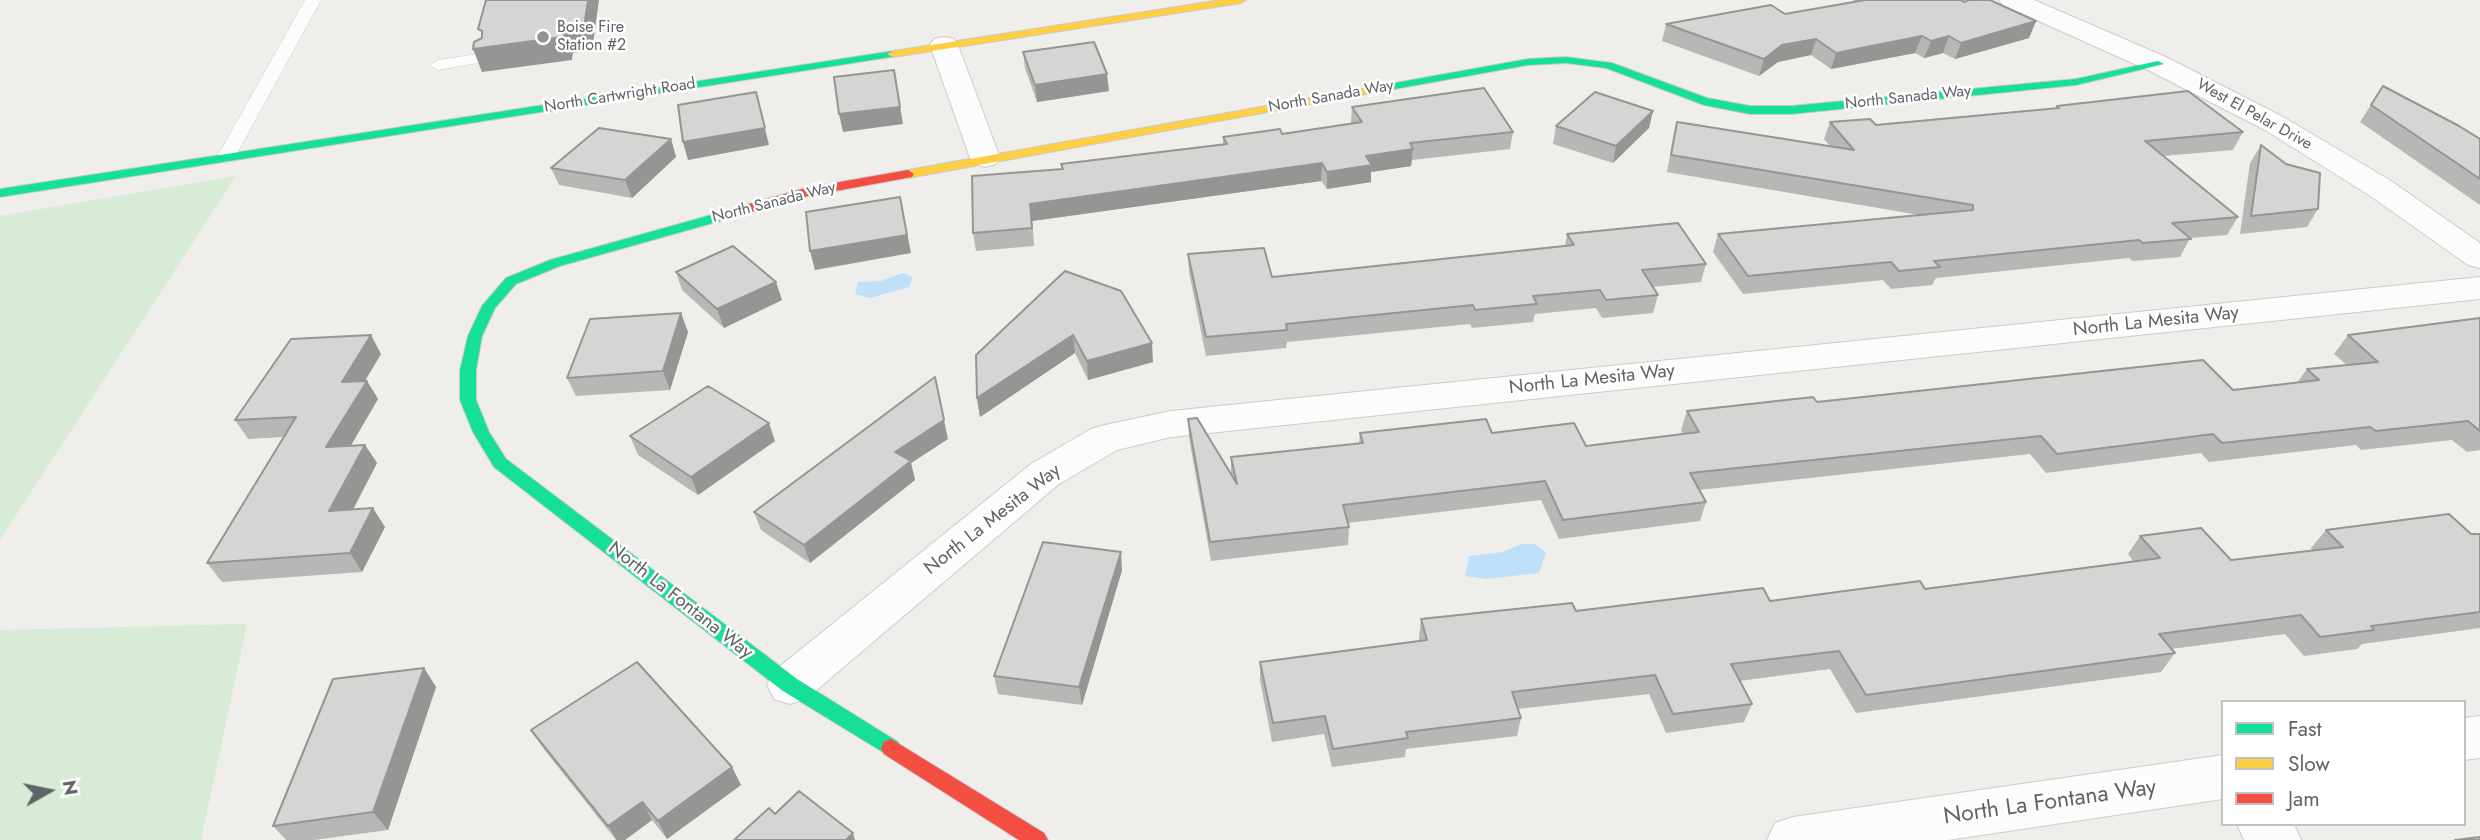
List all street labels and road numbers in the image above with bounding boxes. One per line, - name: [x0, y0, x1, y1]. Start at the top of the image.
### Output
- street label: North Cartwright Road: [543, 75, 697, 117]
- street label: West El Pelar Drive: [2193, 75, 2315, 155]
- street label: North Sanada Way: [1267, 77, 1395, 117]
- street label: North Sanada Way: [1844, 82, 1972, 114]
- street label: North Sanada Way: [710, 178, 838, 228]
- street label: North La Mesita Way: [2072, 302, 2240, 342]
- street label: North La Mesita Way: [1508, 360, 1676, 400]
- street label: North La Mesita Way: [920, 460, 1066, 580]
- street label: North La Fontana Way: [603, 537, 757, 665]
- street label: North La Fontana Way: [1942, 774, 2158, 832]

